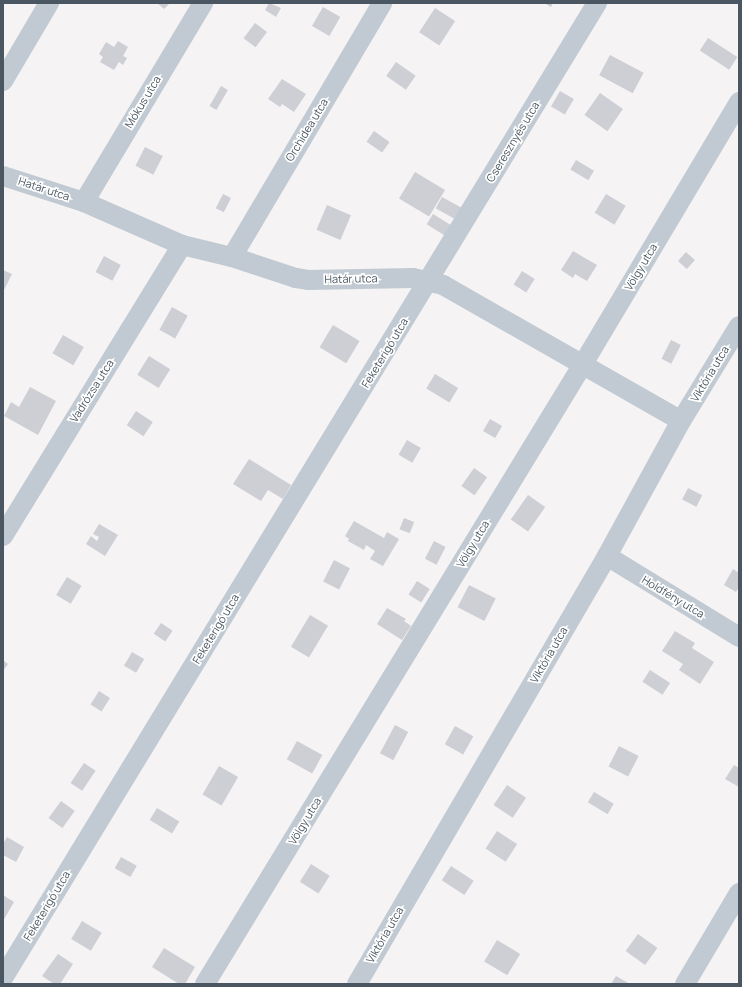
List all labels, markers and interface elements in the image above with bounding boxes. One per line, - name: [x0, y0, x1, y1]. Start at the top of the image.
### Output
- street label: Mókus utca: [122, 73, 164, 131]
- street label: Orchidea utca: [283, 96, 331, 164]
- street label: Cseresznyés utca: [484, 99, 542, 185]
- street label: Határ utca: [17, 175, 71, 203]
- street label: Völgy utca: [622, 241, 660, 293]
- street label: Határ utca: [324, 272, 378, 286]
- street label: Feketerigó utca: [359, 316, 411, 390]
- street label: Viktória utca: [688, 344, 732, 404]
- street label: Vadrózsa utca: [67, 357, 117, 425]
- street label: Völgy utca: [454, 518, 492, 570]
- street label: Holdfény utca: [639, 573, 707, 621]
- street label: Feketerigó utca: [190, 592, 242, 666]
- street label: Viktória utca: [528, 624, 570, 686]
- street label: Völgy utca: [286, 795, 324, 847]
- street label: Feketerigó utca: [21, 869, 73, 943]
- street label: Viktória utca: [364, 904, 406, 966]

